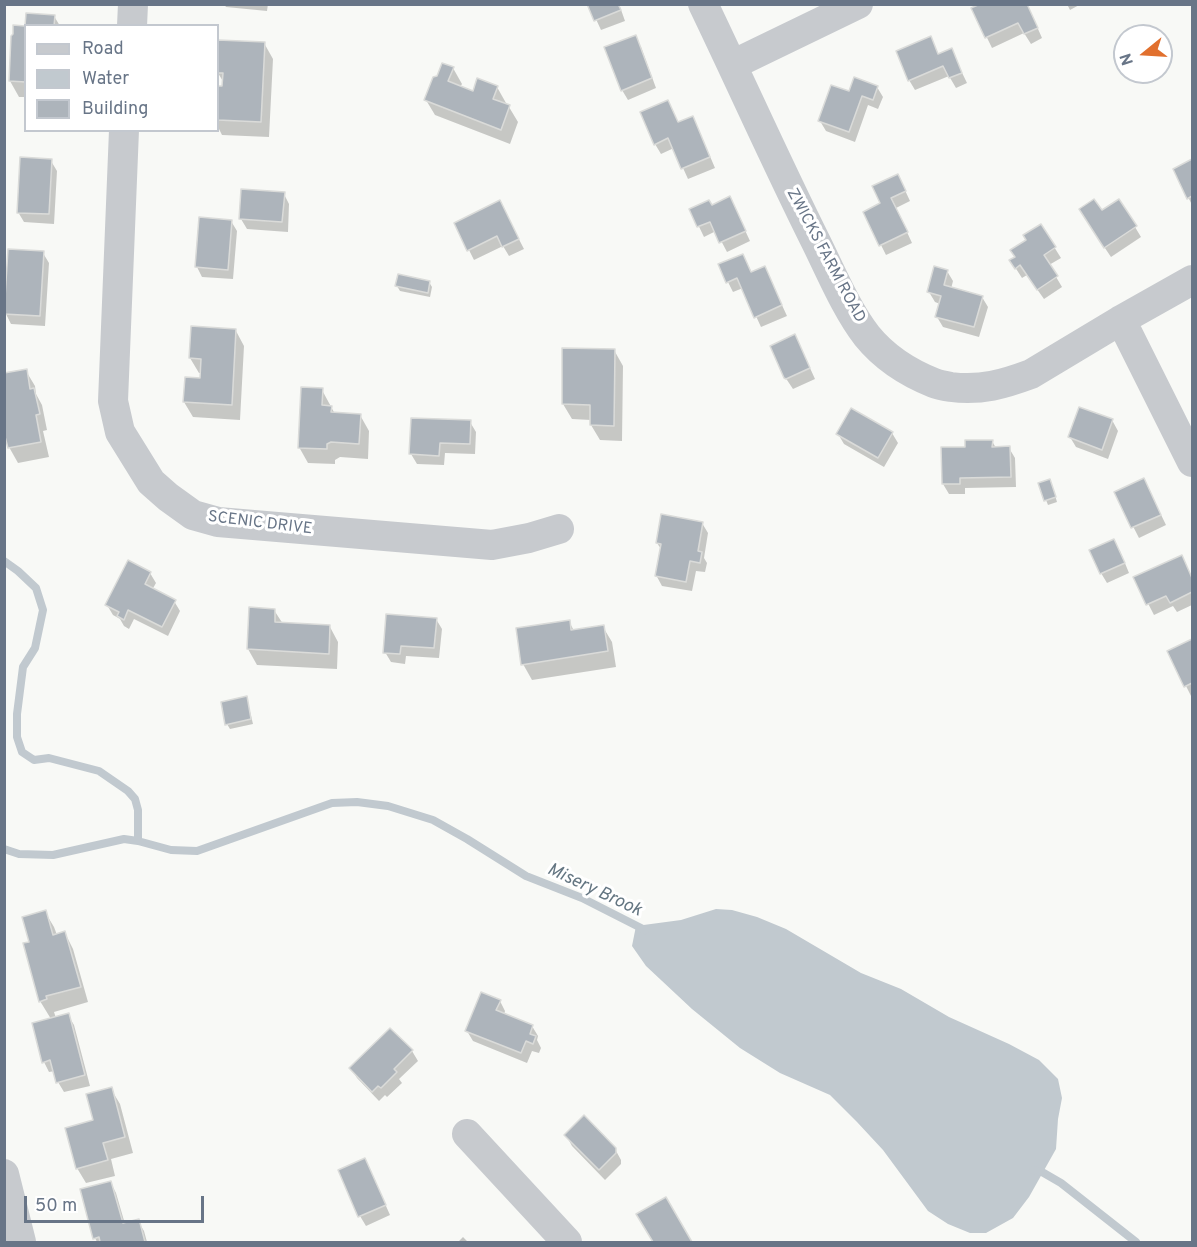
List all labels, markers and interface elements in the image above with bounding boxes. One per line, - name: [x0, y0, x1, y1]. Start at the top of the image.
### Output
- legend: [24, 24, 219, 132]
- north arrow: [1113, 24, 1173, 84]
- text: Road: [82, 38, 124, 61]
- text: N: [1116, 50, 1139, 68]
- text: Water: [82, 68, 129, 91]
- text: Building: [82, 98, 148, 121]
- street label: ZWICKS FARM ROAD: [781, 185, 869, 327]
- street label: SCENIC DRIVE: [207, 508, 313, 540]
- water label: Misery Brook: [543, 860, 645, 922]
- scale bar: [27, 1184, 207, 1222]
- text: 50 m: [35, 1195, 77, 1218]

